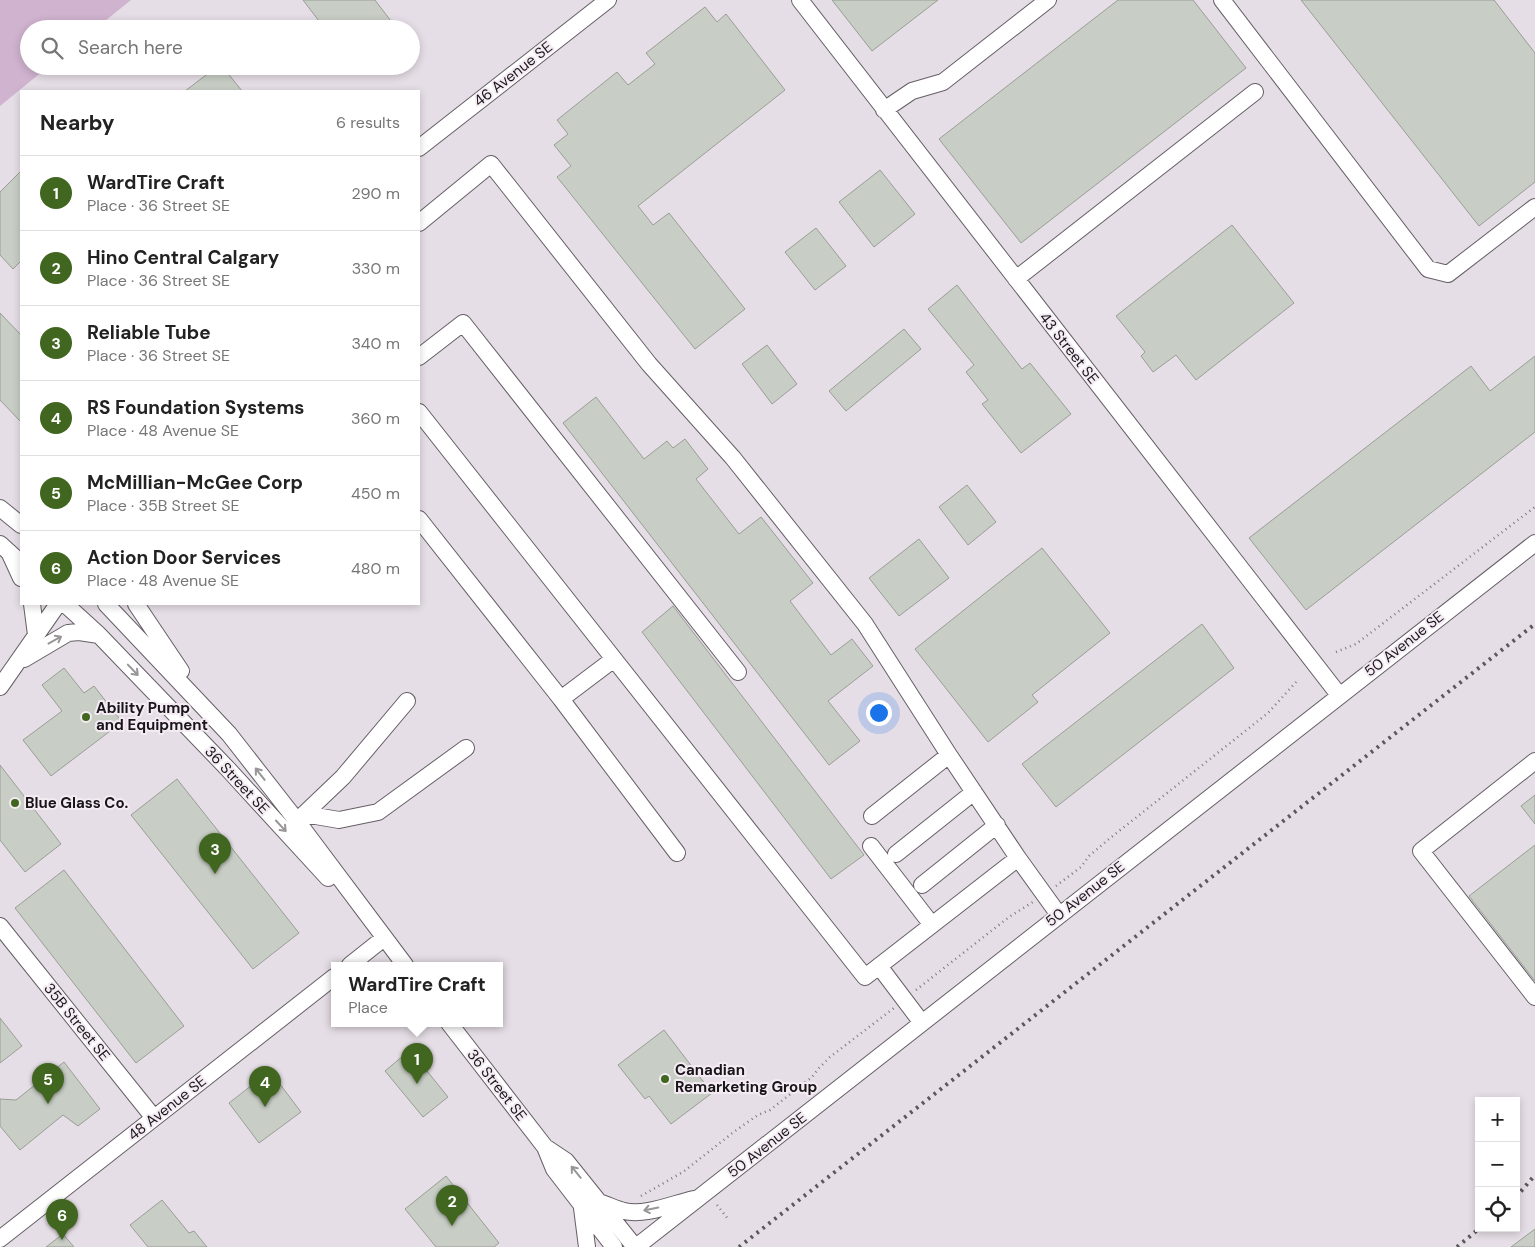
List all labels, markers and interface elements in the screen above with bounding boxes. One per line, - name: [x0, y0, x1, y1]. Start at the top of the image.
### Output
- search box: [20, 20, 420, 75]
- icon: search: [38, 34, 66, 62]
- text: Search here: [78, 35, 183, 60]
- street label: 46 Avenue SE: [470, 37, 556, 111]
- text: Nearby: [40, 109, 114, 137]
- text: 6 results: [336, 112, 400, 133]
- text: WardTire Craft: [87, 170, 225, 195]
- text: 1: [53, 183, 59, 204]
- text: 290 m: [351, 183, 400, 204]
- text: Place · 36 Street SE: [87, 195, 230, 216]
- text: Hino Central Calgary: [87, 245, 279, 270]
- text: 2: [51, 258, 61, 279]
- text: 330 m: [352, 258, 400, 279]
- text: Place · 36 Street SE: [87, 270, 230, 291]
- street label: 43 Street SE: [1035, 308, 1103, 388]
- text: Reliable Tube: [87, 320, 211, 345]
- text: 3: [51, 333, 61, 354]
- text: 340 m: [351, 333, 400, 354]
- text: Place · 36 Street SE: [87, 345, 230, 366]
- text: RS Foundation Systems: [87, 395, 304, 420]
- text: 4: [51, 408, 61, 429]
- text: 360 m: [351, 408, 400, 429]
- text: Place · 48 Avenue SE: [87, 420, 239, 441]
- text: McMillian-McGee Corp: [87, 470, 303, 495]
- text: 5: [51, 483, 61, 504]
- text: 450 m: [351, 483, 400, 504]
- text: Place · 35B Street SE: [87, 495, 240, 516]
- text: Action Door Services: [87, 545, 281, 570]
- text: 6: [51, 558, 61, 579]
- text: 480 m: [351, 558, 400, 579]
- text: Place · 48 Avenue SE: [87, 570, 239, 591]
- street label: 50 Avenue SE: [1360, 607, 1448, 681]
- one-way arrow: [48, 634, 62, 644]
- one-way arrow: [127, 664, 139, 677]
- place label: Ability Pump and Equipment: [96, 698, 208, 735]
- your location: [866, 700, 892, 726]
- marker: Ability Pump and Equipment: [80, 711, 92, 723]
- street label: 36 Street SE: [200, 742, 274, 818]
- one-way arrow: [255, 767, 266, 780]
- place label: Blue Glass Co.: [25, 793, 129, 813]
- marker: Blue Glass Co.: [9, 797, 21, 809]
- one-way arrow: [275, 820, 287, 833]
- pin: 3: [199, 833, 231, 874]
- street label: 50 Avenue SE: [1041, 857, 1129, 931]
- popup: [331, 962, 503, 1027]
- text: WardTire Craft: [348, 972, 486, 997]
- street label: 35B Street SE: [39, 979, 115, 1065]
- text: Place: [348, 997, 388, 1018]
- pin: 1: [401, 1043, 433, 1084]
- street label: 36 Street SE: [463, 1045, 531, 1125]
- place label: Canadian Remarketing Group: [675, 1060, 817, 1097]
- pin: 5: [32, 1063, 64, 1104]
- pin: 4: [249, 1066, 281, 1107]
- street label: 48 Avenue SE: [124, 1071, 210, 1145]
- marker: Canadian Remarketing Group: [659, 1073, 671, 1085]
- map controls: [1475, 1097, 1520, 1232]
- button: +: [1475, 1097, 1520, 1142]
- street label: 50 Avenue SE: [723, 1108, 811, 1182]
- button: −: [1475, 1142, 1520, 1187]
- one-way arrow: [570, 1166, 581, 1179]
- pin: 2: [436, 1185, 468, 1226]
- button: locate: [1475, 1187, 1520, 1232]
- pin: 6: [46, 1199, 78, 1240]
- one-way arrow: [643, 1205, 659, 1214]

